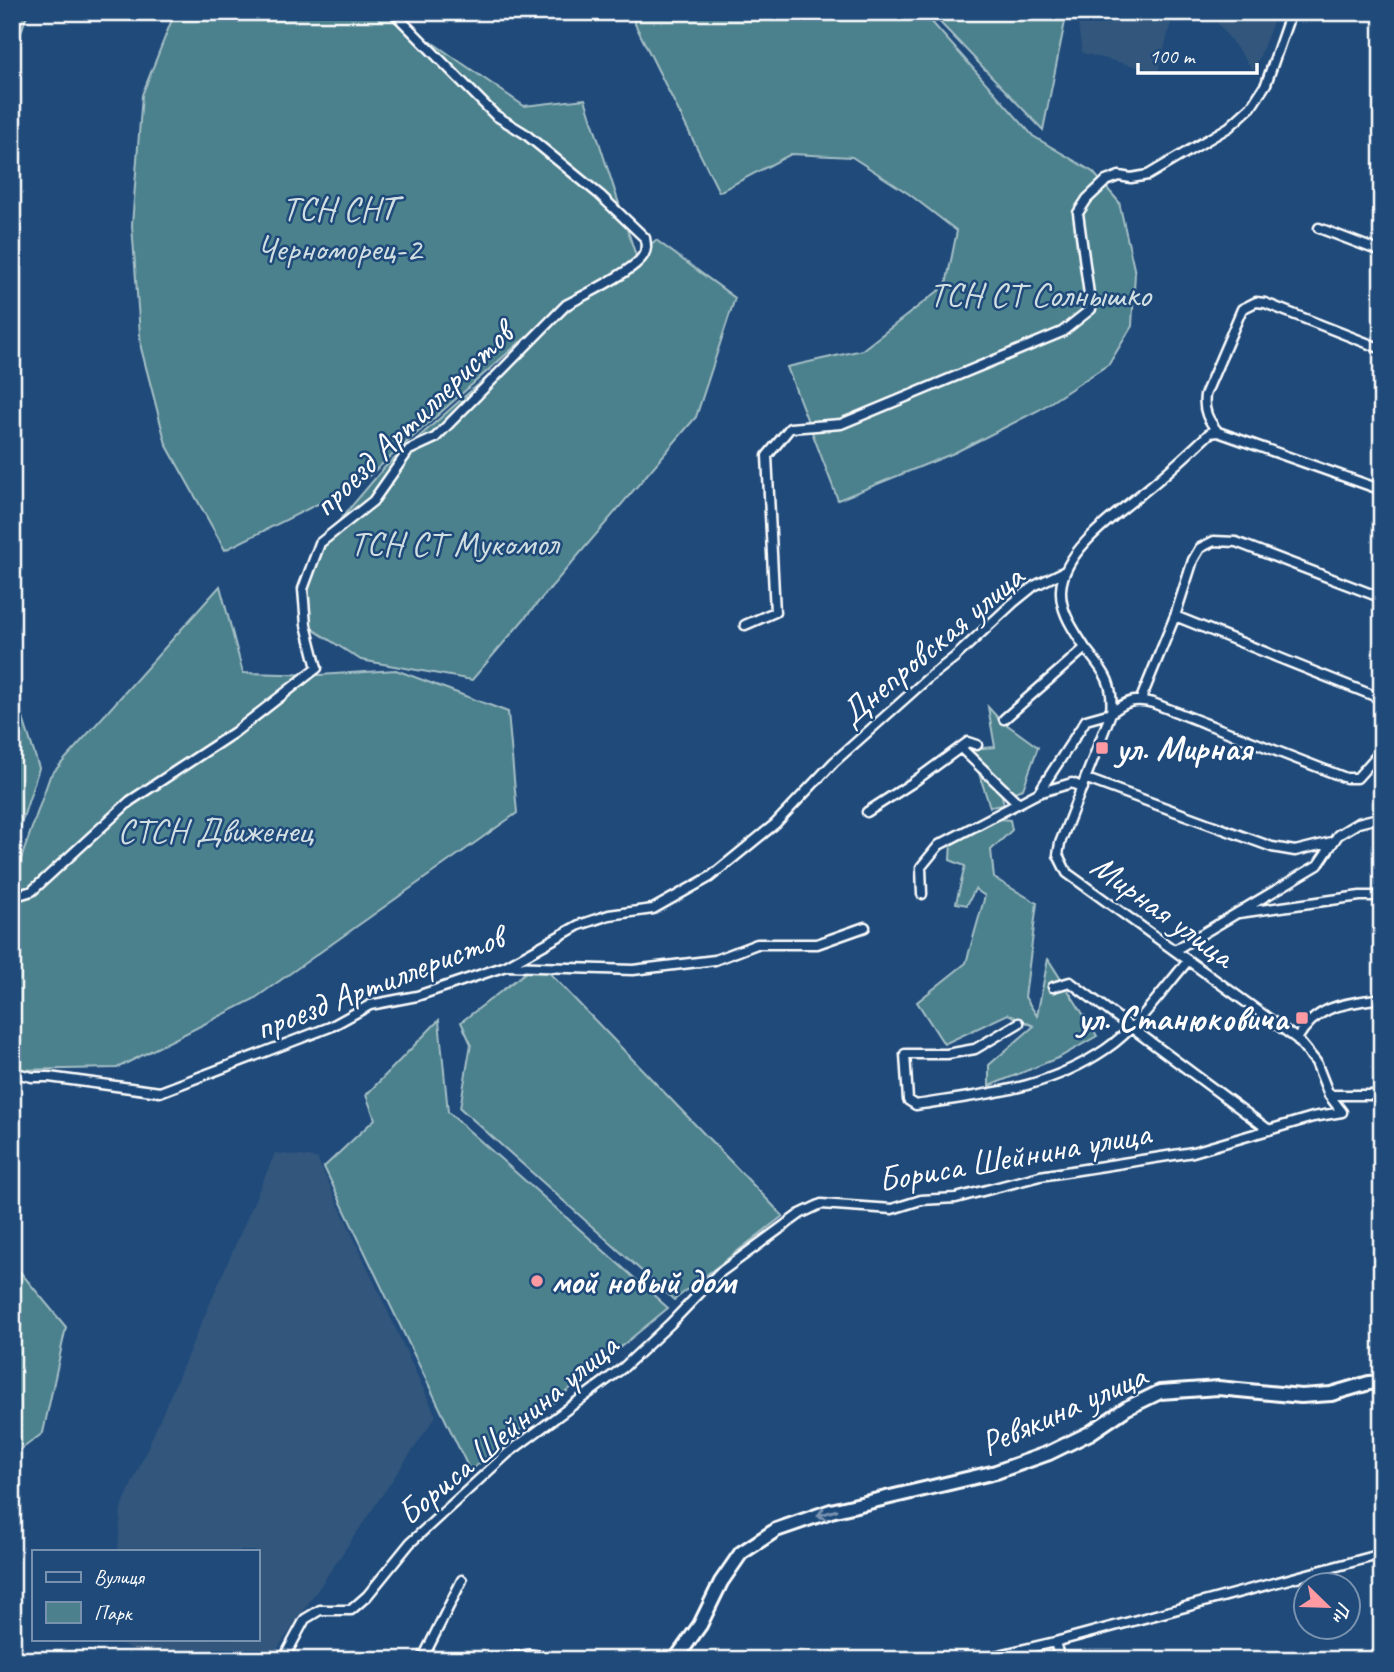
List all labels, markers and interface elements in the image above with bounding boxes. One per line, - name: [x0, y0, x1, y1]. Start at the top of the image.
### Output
- scale bar: [1138, 32, 1258, 76]
- text: 100 m: [1149, 43, 1196, 69]
- park label: ТСН СНТ Черноморец-2: [256, 186, 425, 271]
- park label: ТСН СТ Солнышко: [929, 272, 1152, 317]
- street label: проезд Артиллеристов: [302, 308, 527, 527]
- park label: ТСН СТ Мукомол: [350, 521, 561, 566]
- street label: Днепровская улица: [830, 553, 1035, 736]
- place label: ул. Мирная: [1113, 726, 1255, 771]
- marker: ул. Мирная: [1094, 740, 1110, 756]
- park label: СТСН Движенец: [117, 808, 314, 853]
- street label: Мирная улица: [1082, 843, 1246, 979]
- street label: проезд Артиллеристов: [249, 912, 516, 1050]
- place label: ул. Станюковича: [1075, 996, 1291, 1041]
- marker: ул. Станюковича: [1294, 1010, 1310, 1026]
- street label: Бориса Шейнина улица: [875, 1110, 1156, 1203]
- place label: мой новый дом: [551, 1259, 739, 1304]
- marker: мой новый дом: [529, 1273, 545, 1289]
- street label: Бориса Шейнина улица: [387, 1322, 629, 1535]
- street label: Ревякина улица: [973, 1352, 1156, 1466]
- one-way arrow: [816, 1508, 838, 1520]
- legend: [32, 1550, 259, 1640]
- text: Вулиця: [94, 1564, 145, 1590]
- north arrow: [1292, 1570, 1362, 1640]
- text: Пн: [1326, 1598, 1357, 1628]
- text: Парк: [94, 1600, 134, 1626]

